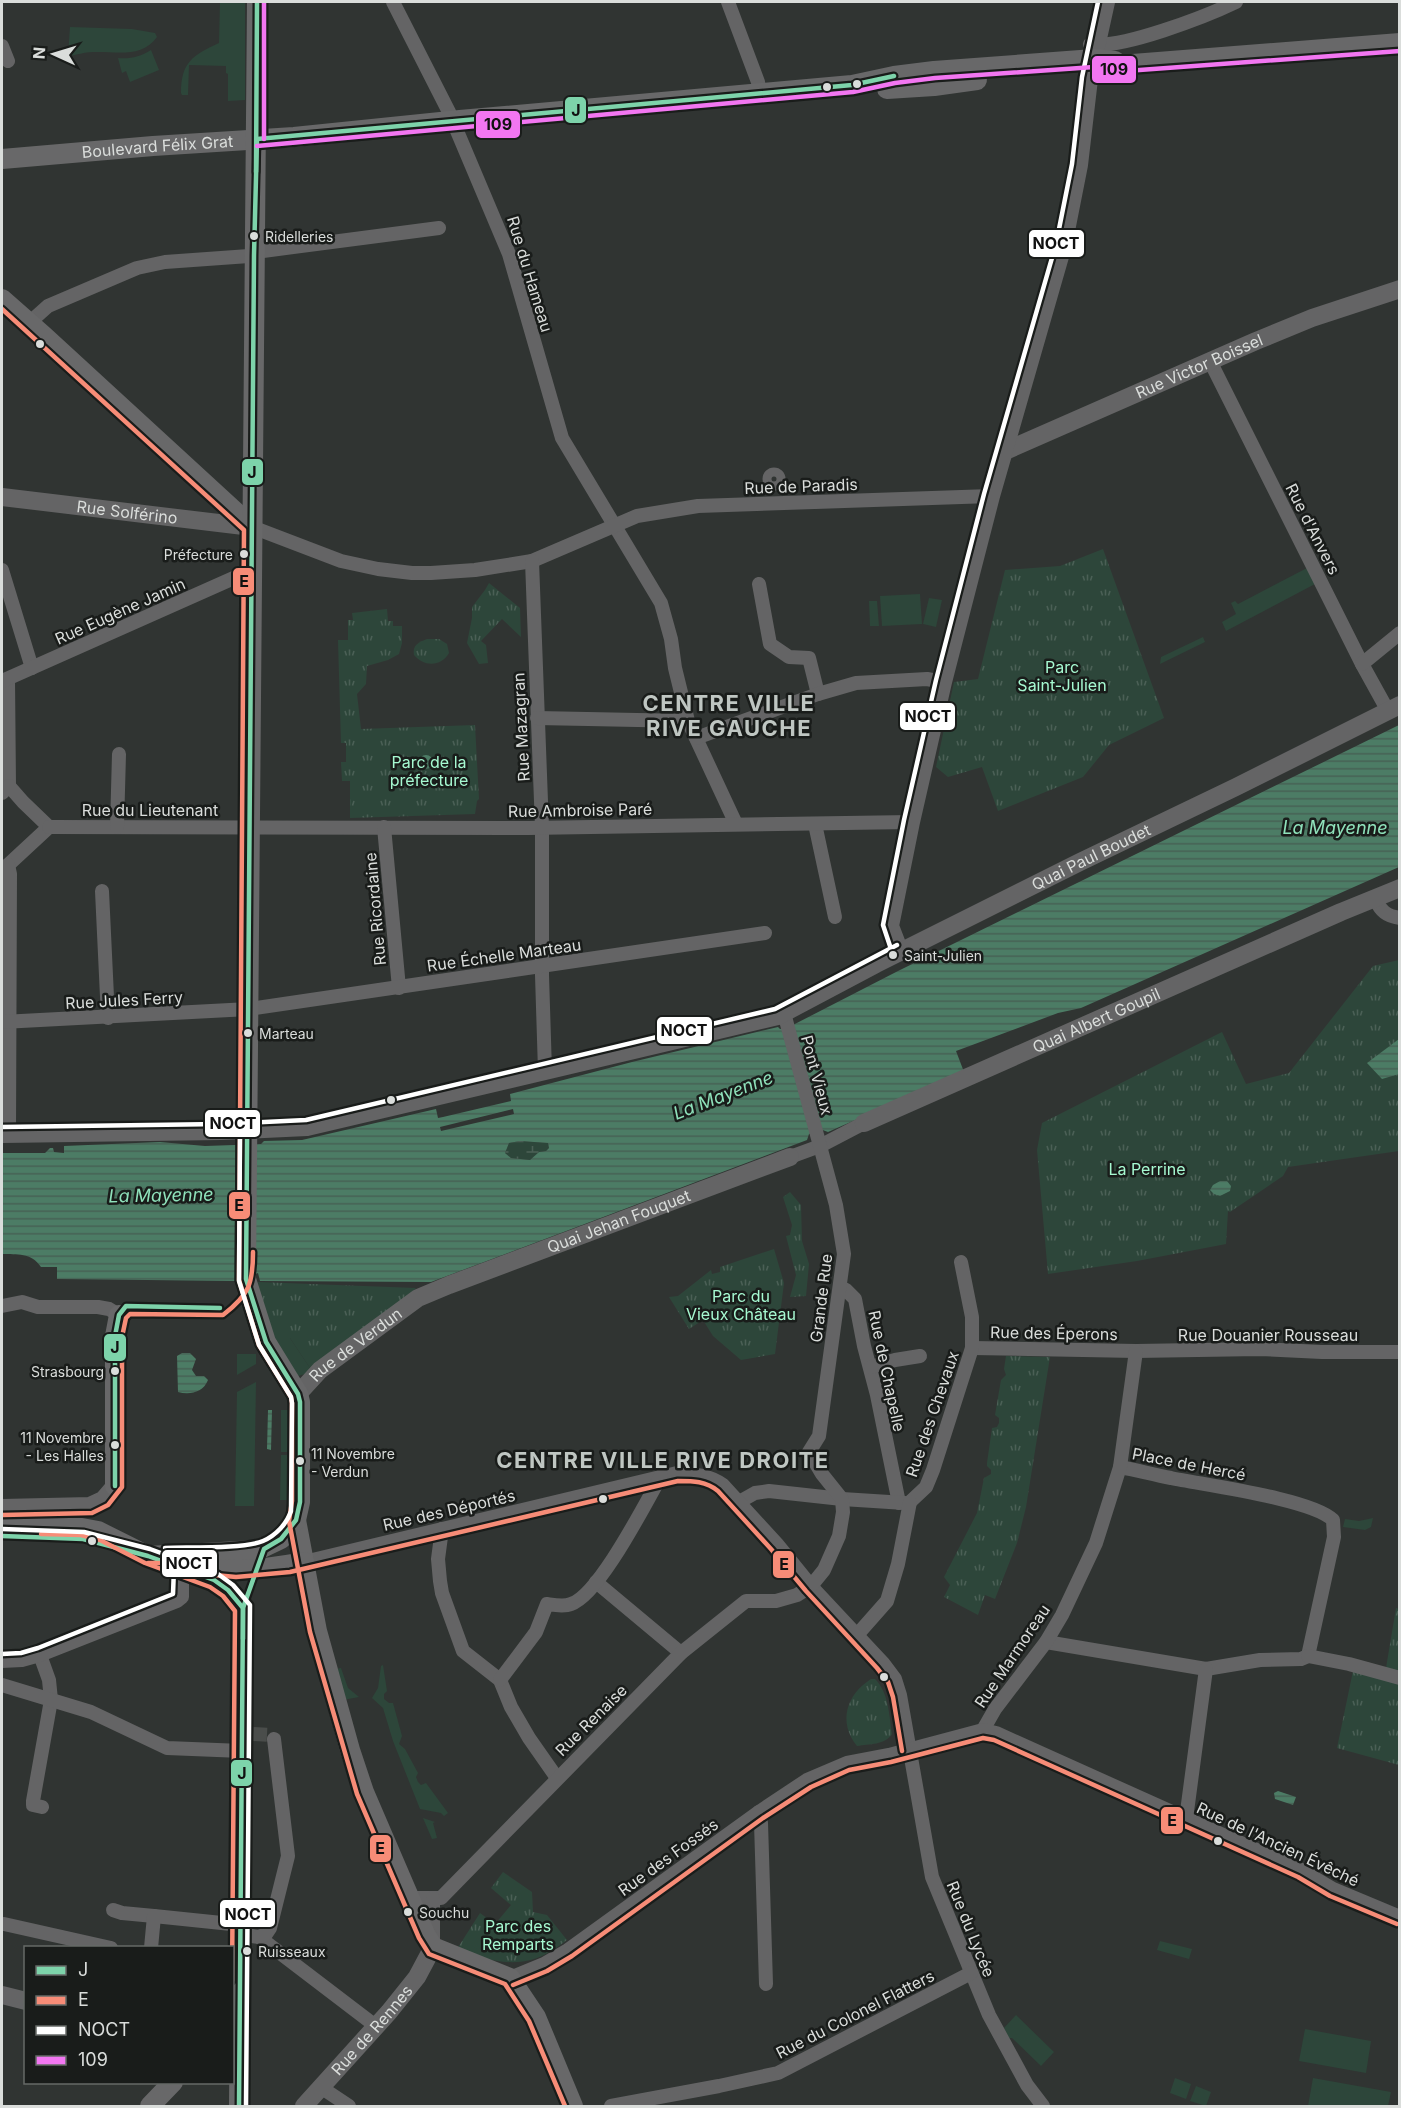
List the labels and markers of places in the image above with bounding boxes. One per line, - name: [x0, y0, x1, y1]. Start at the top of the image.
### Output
- unlabelled marker: [851, 78, 863, 90]
- unlabelled marker: [821, 81, 833, 93]
- place label: Ridelleries: [265, 228, 334, 245]
- marker: Ridelleries: [248, 230, 260, 242]
- unlabelled marker: [34, 338, 46, 350]
- place label: Préfecture: [164, 546, 233, 563]
- marker: Préfecture: [238, 548, 250, 560]
- place label: Saint-Julien: [904, 947, 982, 964]
- marker: Saint-Julien: [887, 949, 899, 961]
- place label: Marteau: [259, 1025, 314, 1042]
- marker: Marteau: [242, 1027, 254, 1039]
- unlabelled marker: [385, 1094, 397, 1106]
- place label: Strasbourg: [31, 1363, 104, 1380]
- marker: Strasbourg: [109, 1365, 121, 1377]
- place label: 11 Novembre - Les Halles: [20, 1429, 104, 1464]
- marker: 11 Novembre - Les Halles: [109, 1439, 121, 1451]
- place label: 11 Novembre - Verdun: [311, 1445, 395, 1480]
- marker: 11 Novembre - Verdun: [294, 1455, 306, 1467]
- unlabelled marker: [597, 1493, 609, 1505]
- unlabelled marker: [86, 1535, 98, 1547]
- unlabelled marker: [878, 1671, 890, 1683]
- unlabelled marker: [1212, 1835, 1224, 1847]
- place label: Souchu: [419, 1904, 469, 1921]
- marker: Souchu: [402, 1906, 414, 1918]
- place label: Ruisseaux: [258, 1943, 326, 1960]
- marker: Ruisseaux: [241, 1945, 253, 1957]

